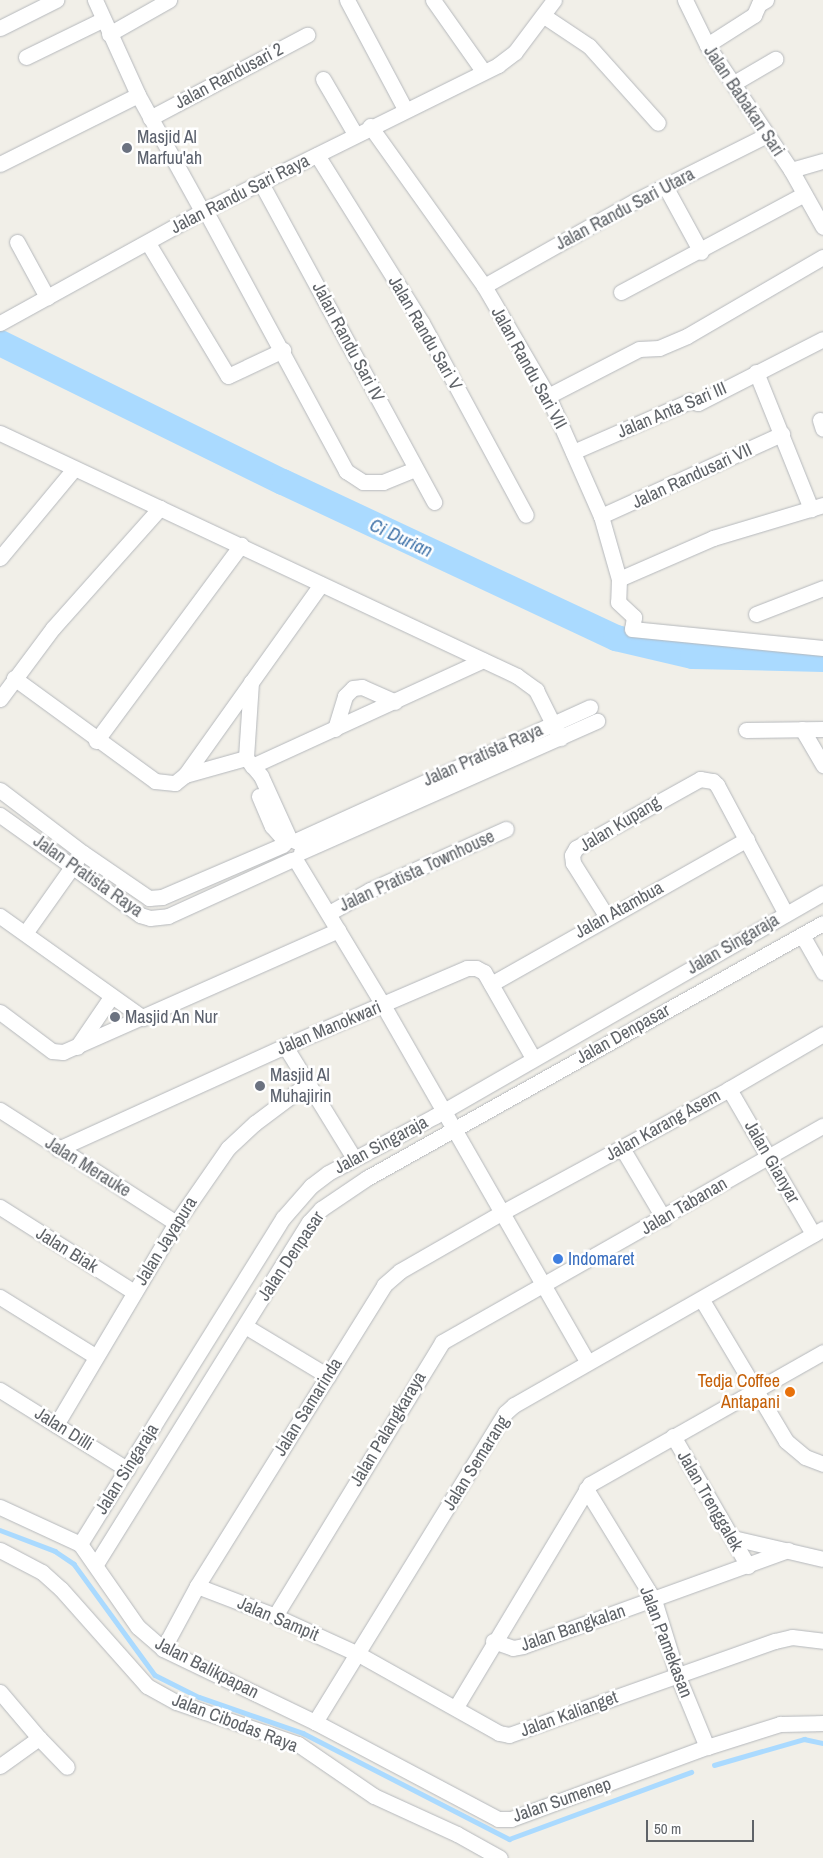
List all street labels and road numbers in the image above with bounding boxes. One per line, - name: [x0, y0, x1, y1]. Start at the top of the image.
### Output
- street label: Jalan Randusari 2: [171, 38, 287, 114]
- street label: Jalan Babakan Sari: [699, 42, 789, 160]
- street label: Jalan Randu Sari Raya: [167, 150, 313, 238]
- street label: Jalan Randu Sari Utara: [552, 163, 698, 255]
- street label: Jalan Randu Sari V: [384, 272, 466, 394]
- street label: Jalan Randu Sari IV: [307, 279, 389, 405]
- street label: Jalan Randu Sari VII: [487, 303, 571, 433]
- street label: Jalan Anta Sari III: [614, 377, 730, 443]
- street label: Jalan Randusari VII: [629, 439, 755, 513]
- street label: Jalan Pratista Raya: [420, 719, 546, 791]
- street label: Jalan Kupang: [576, 791, 664, 857]
- street label: Jalan Pratista Townhouse: [336, 825, 498, 917]
- street label: Jalan Pratista Raya: [29, 830, 147, 922]
- street label: Jalan Atambua: [571, 877, 667, 943]
- street label: Jalan Singaraja: [683, 909, 783, 979]
- street label: Jalan Manokwari: [273, 996, 385, 1060]
- street label: Jalan Denpasar: [573, 999, 673, 1069]
- street label: Jalan Karang Asem: [601, 1084, 725, 1166]
- street label: Jalan Singaraja: [331, 1111, 431, 1179]
- street label: Jalan Gianyar: [740, 1117, 804, 1207]
- street label: Jalan Merauke: [41, 1132, 135, 1202]
- street label: Jalan Tabanan: [637, 1173, 731, 1239]
- street label: Jalan Jayapura: [130, 1193, 202, 1289]
- street label: Jalan Denpasar: [253, 1207, 329, 1305]
- street label: Jalan Biak: [32, 1223, 102, 1277]
- street label: Jalan Samarinda: [269, 1354, 347, 1460]
- street label: Jalan Palangkaraya: [345, 1368, 431, 1490]
- street label: Jalan Dilli: [31, 1403, 97, 1455]
- street label: Jalan Semarang: [438, 1412, 514, 1514]
- street label: Jalan Singaraja: [91, 1420, 163, 1518]
- street label: Jalan Trenggalek: [672, 1447, 748, 1555]
- street label: Jalan Pamekasan: [635, 1583, 697, 1701]
- street label: Jalan Sampit: [234, 1592, 322, 1646]
- street label: Jalan Bangkalan: [518, 1600, 628, 1656]
- street label: Jalan Balikpapan: [152, 1633, 262, 1703]
- street label: Jalan Kalianget: [517, 1686, 621, 1742]
- street label: Jalan Cibodas Raya: [169, 1689, 301, 1757]
- street label: Jalan Sumenep: [510, 1773, 614, 1827]

